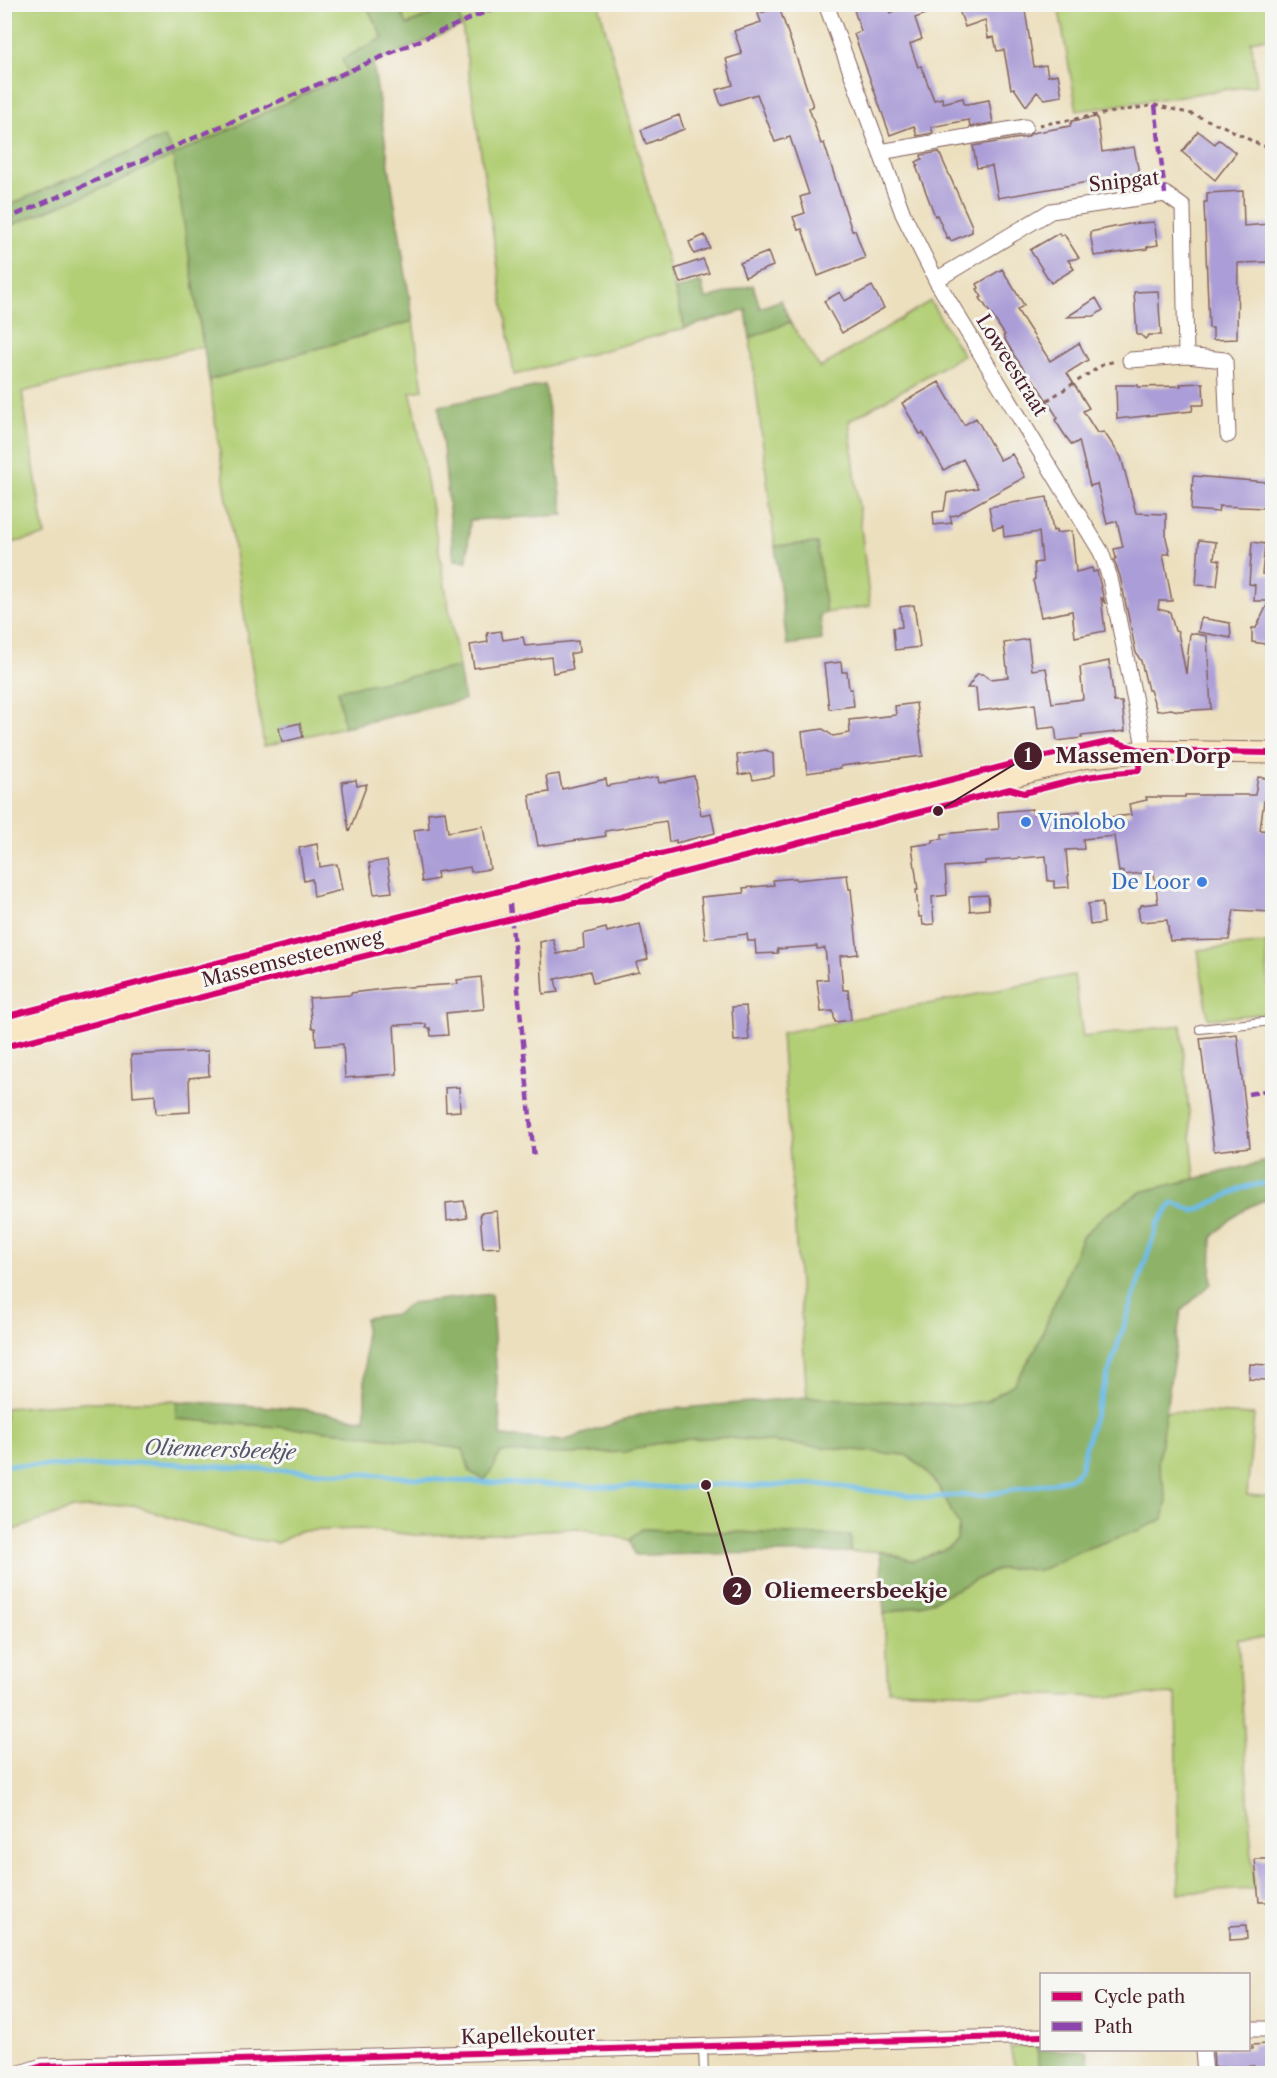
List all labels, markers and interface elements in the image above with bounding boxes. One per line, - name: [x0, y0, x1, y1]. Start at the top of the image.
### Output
- street label: Snipgat: [1087, 165, 1161, 197]
- street label: Loweestraat: [971, 310, 1053, 420]
- callout: Massemen Dorp: [1013, 736, 1243, 775]
- text: Massemen Dorp: [1055, 743, 1231, 768]
- text: 1: [1024, 745, 1032, 767]
- place label: Vinolobo: [1037, 810, 1126, 834]
- marker: Vinolobo: [1019, 815, 1033, 829]
- place label: De Loor: [1111, 870, 1191, 894]
- marker: De Loor: [1195, 875, 1209, 889]
- street label: Massemsesteenweg: [199, 924, 385, 992]
- water label: Oliemeersbeekje: [144, 1434, 297, 1465]
- callout: Oliemeersbeekje: [722, 1571, 960, 1610]
- text: Oliemeersbeekje: [764, 1578, 948, 1603]
- text: 2: [732, 1580, 742, 1602]
- legend: [1040, 1973, 1250, 2051]
- text: Cycle path: [1094, 1986, 1185, 2008]
- text: Path: [1094, 2016, 1133, 2038]
- street label: Kapellekouter: [460, 2021, 596, 2049]

